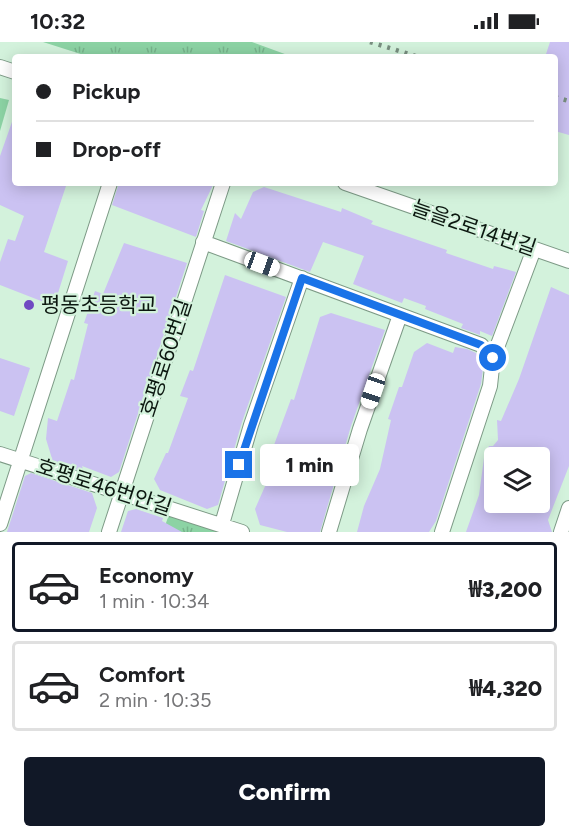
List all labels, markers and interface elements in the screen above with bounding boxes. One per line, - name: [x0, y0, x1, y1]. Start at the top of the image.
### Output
- text: 10:32: [30, 8, 85, 35]
- text: Pickup: [72, 78, 141, 105]
- text: Drop-off: [72, 136, 161, 163]
- street label: 늘을2로14번길: [409, 195, 540, 261]
- car: [242, 249, 282, 279]
- place label: 평동초등학교: [41, 292, 157, 317]
- street label: 호평로60번길: [135, 296, 196, 420]
- marker: 평동초등학교: [22, 298, 36, 312]
- route start: [479, 344, 506, 371]
- car: [359, 371, 387, 411]
- callout: 1 min: [260, 444, 359, 486]
- map controls: [484, 447, 550, 513]
- button: layers: [484, 447, 550, 513]
- route end: [225, 451, 252, 478]
- street label: 호평로46번안길: [33, 453, 175, 520]
- text: 1 min: [286, 453, 333, 477]
- icon: car: [27, 560, 81, 614]
- text: Economy: [99, 562, 194, 589]
- text: ₩3,200: [469, 576, 542, 603]
- text: 1 min · 10:34: [99, 589, 209, 613]
- icon: car: [27, 659, 81, 713]
- text: Comfort: [99, 661, 185, 688]
- text: ₩4,320: [469, 675, 542, 702]
- text: 2 min · 10:35: [99, 688, 211, 712]
- button: Confirm: [24, 757, 545, 826]

